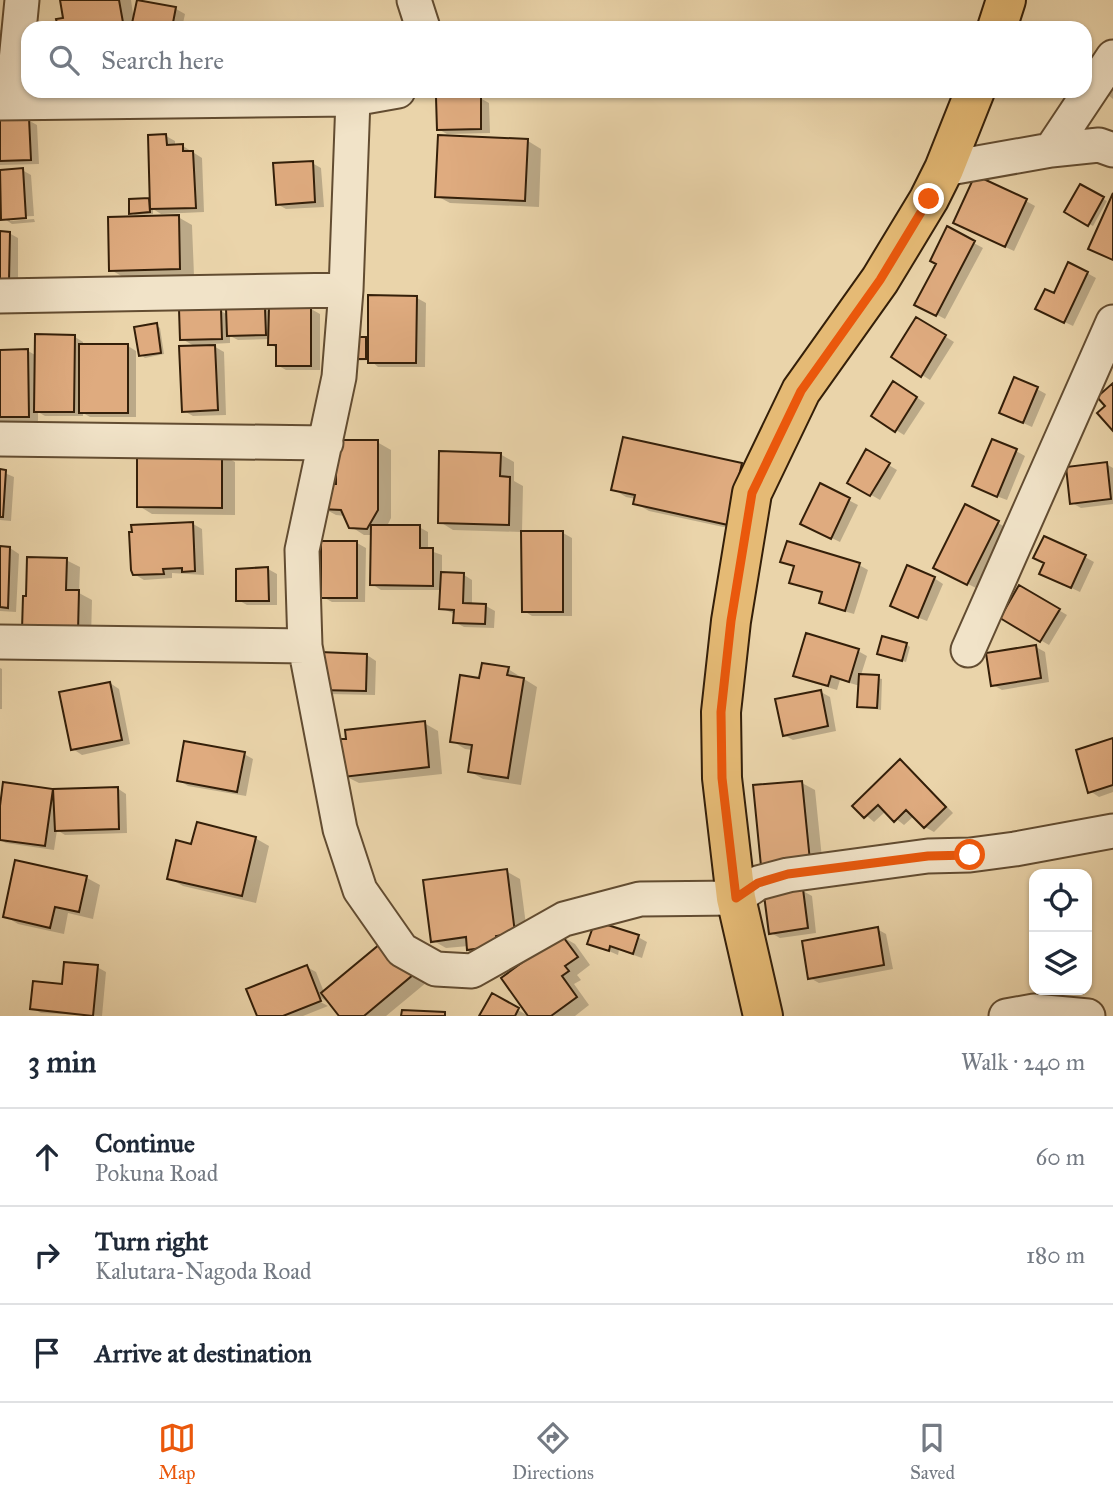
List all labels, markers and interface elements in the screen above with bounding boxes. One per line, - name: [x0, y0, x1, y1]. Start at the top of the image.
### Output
- search box: [21, 21, 1092, 98]
- icon: search: [45, 41, 83, 79]
- text: Search here: [101, 44, 224, 76]
- route end: [913, 183, 944, 214]
- route start: [954, 839, 985, 870]
- map controls: [1029, 869, 1092, 995]
- button: locate: [1029, 869, 1092, 932]
- button: layers: [1029, 932, 1092, 995]
- text: 3 min: [28, 1044, 96, 1080]
- text: Walk · 240 m: [961, 1048, 1085, 1076]
- text: Continue: [95, 1127, 195, 1159]
- icon: ahead: [28, 1138, 66, 1176]
- text: 60 m: [1036, 1143, 1085, 1171]
- text: Pokuna Road: [95, 1159, 218, 1187]
- text: Turn right: [95, 1225, 208, 1257]
- icon: right: [28, 1236, 66, 1274]
- text: 180 m: [1026, 1241, 1085, 1269]
- text: Kalutara-Nagoda Road: [95, 1257, 311, 1285]
- icon: arrive: [28, 1334, 66, 1372]
- text: Arrive at destination: [95, 1337, 312, 1369]
- tab: Map: [158, 1419, 196, 1484]
- tab: Directions: [512, 1419, 594, 1484]
- tab: Saved: [910, 1419, 955, 1484]

